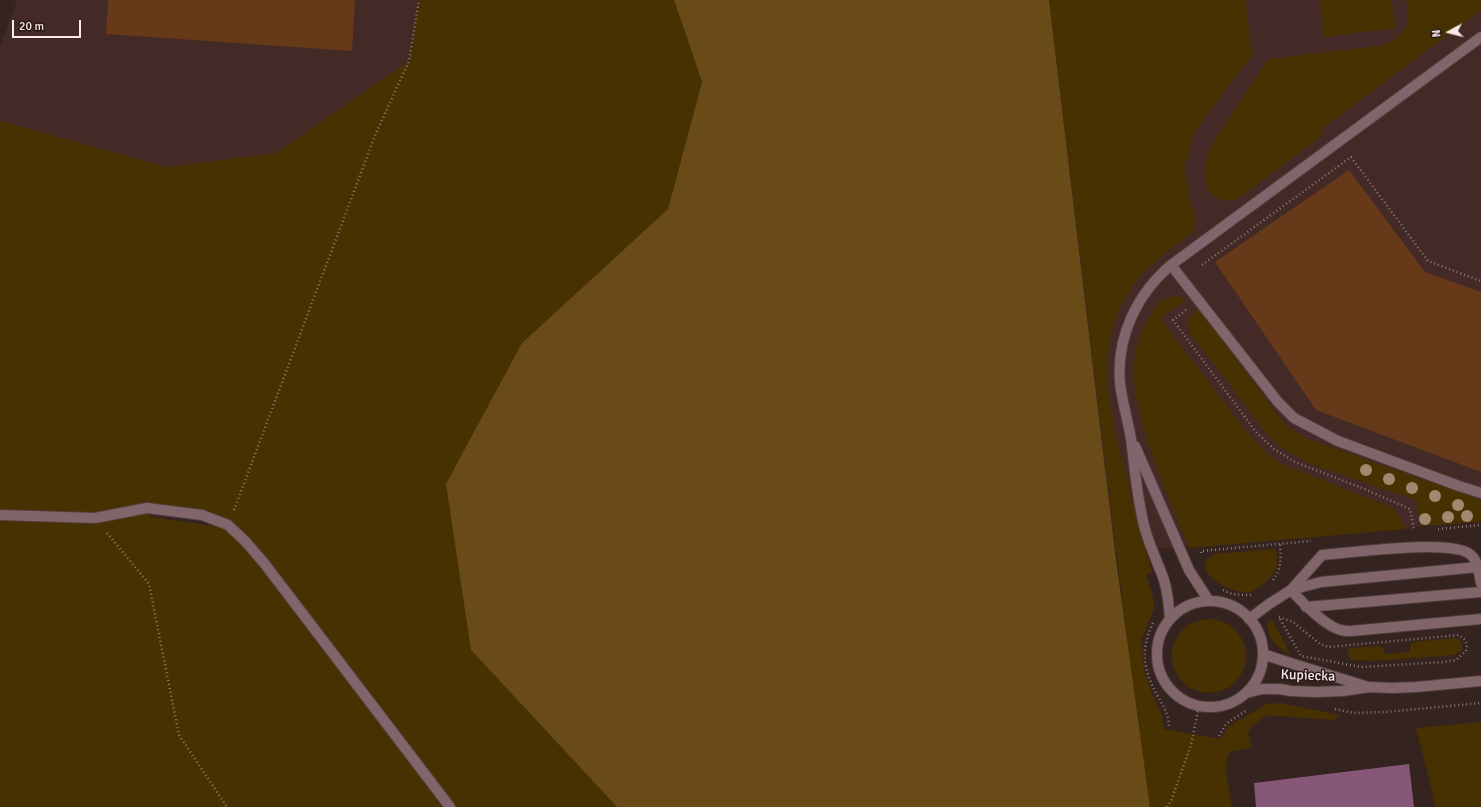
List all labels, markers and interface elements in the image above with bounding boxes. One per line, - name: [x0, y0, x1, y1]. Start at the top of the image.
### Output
- scale bar: [14, 12, 83, 38]
- north arrow: [1429, 12, 1469, 52]
- text: 20 m: [19, 19, 44, 34]
- text: N: [1430, 29, 1444, 38]
- street label: Kupiecka: [1280, 667, 1336, 685]

